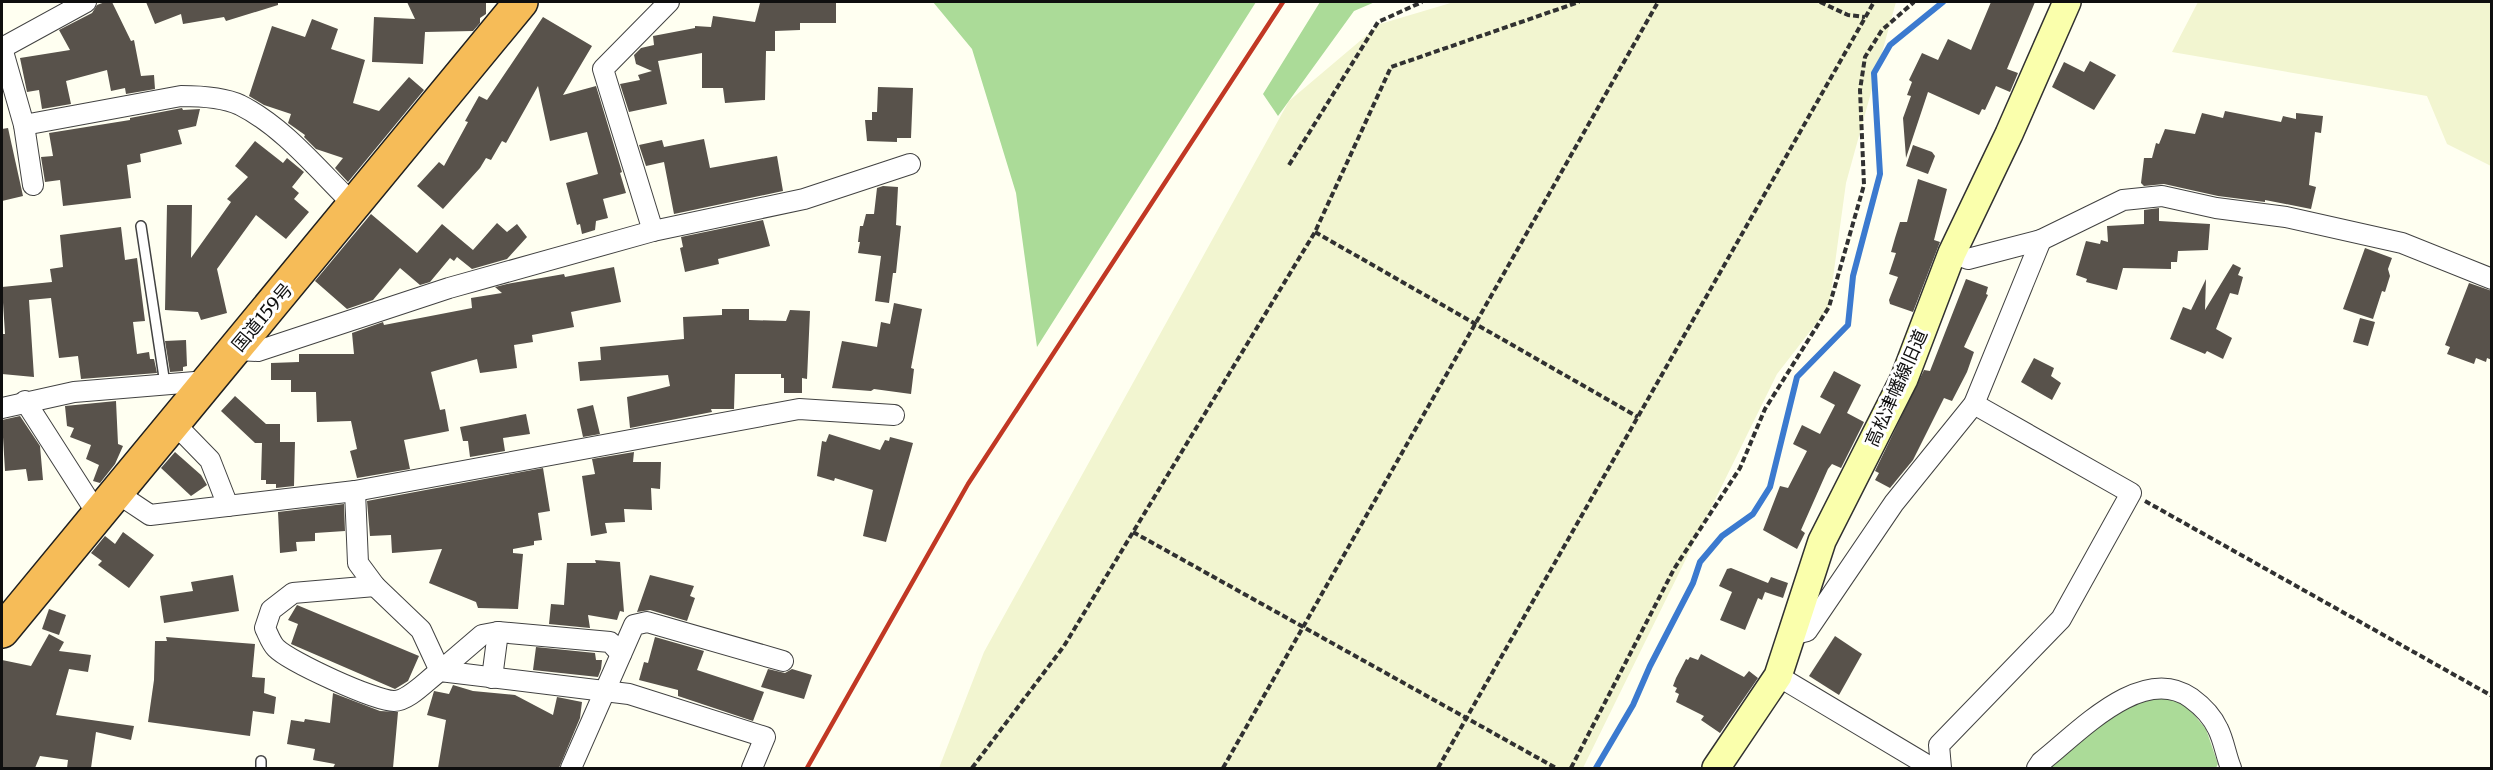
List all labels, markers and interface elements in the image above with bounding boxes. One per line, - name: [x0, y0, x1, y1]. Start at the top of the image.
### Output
- street label: 国道159号: [227, 278, 297, 356]
- street label: 高松津幡線旧道: [1860, 326, 1932, 450]

